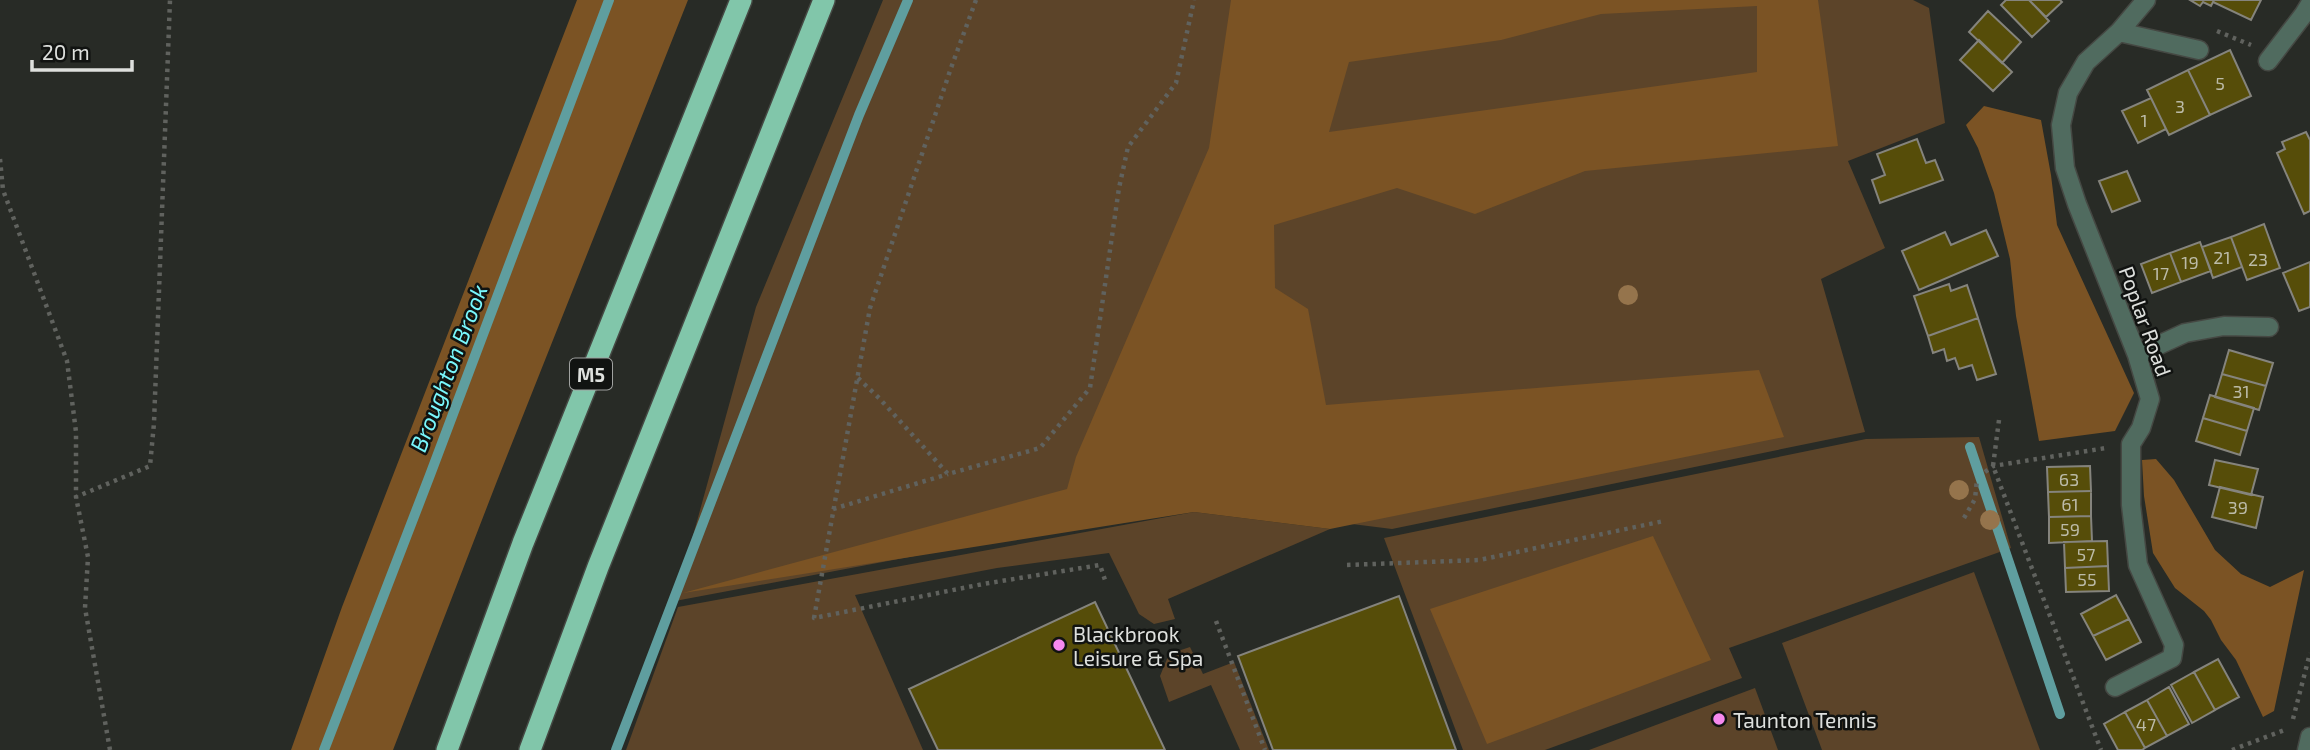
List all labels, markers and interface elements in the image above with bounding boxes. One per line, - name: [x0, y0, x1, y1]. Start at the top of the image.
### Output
- scale bar: [32, 28, 131, 72]
- text: 20 m: [42, 39, 90, 64]
- house number: 5: [2215, 72, 2225, 94]
- house number: 3: [2175, 95, 2185, 117]
- house number: 1: [2140, 109, 2148, 131]
- house number: 21: [2213, 246, 2231, 268]
- house number: 23: [2248, 248, 2268, 270]
- house number: 19: [2181, 251, 2199, 273]
- house number: 17: [2153, 262, 2169, 284]
- street label: Poplar Road: [2115, 263, 2177, 379]
- water label: Broughton Brook: [403, 280, 493, 456]
- road number: M5: [570, 358, 612, 390]
- house number: 31: [2232, 380, 2250, 402]
- house number: 63: [2059, 468, 2079, 490]
- house number: 61: [2061, 493, 2079, 515]
- house number: 39: [2228, 496, 2248, 518]
- house number: 59: [2060, 518, 2080, 540]
- house number: 57: [2077, 543, 2095, 565]
- house number: 55: [2077, 568, 2097, 590]
- place label: Blackbrook Leisure & Spa: [1073, 621, 1203, 670]
- marker: Blackbrook Leisure & Spa: [1051, 637, 1067, 653]
- place label: Taunton Tennis: [1733, 707, 1877, 732]
- marker: Taunton Tennis: [1711, 711, 1727, 727]
- house number: 47: [2136, 713, 2156, 735]

